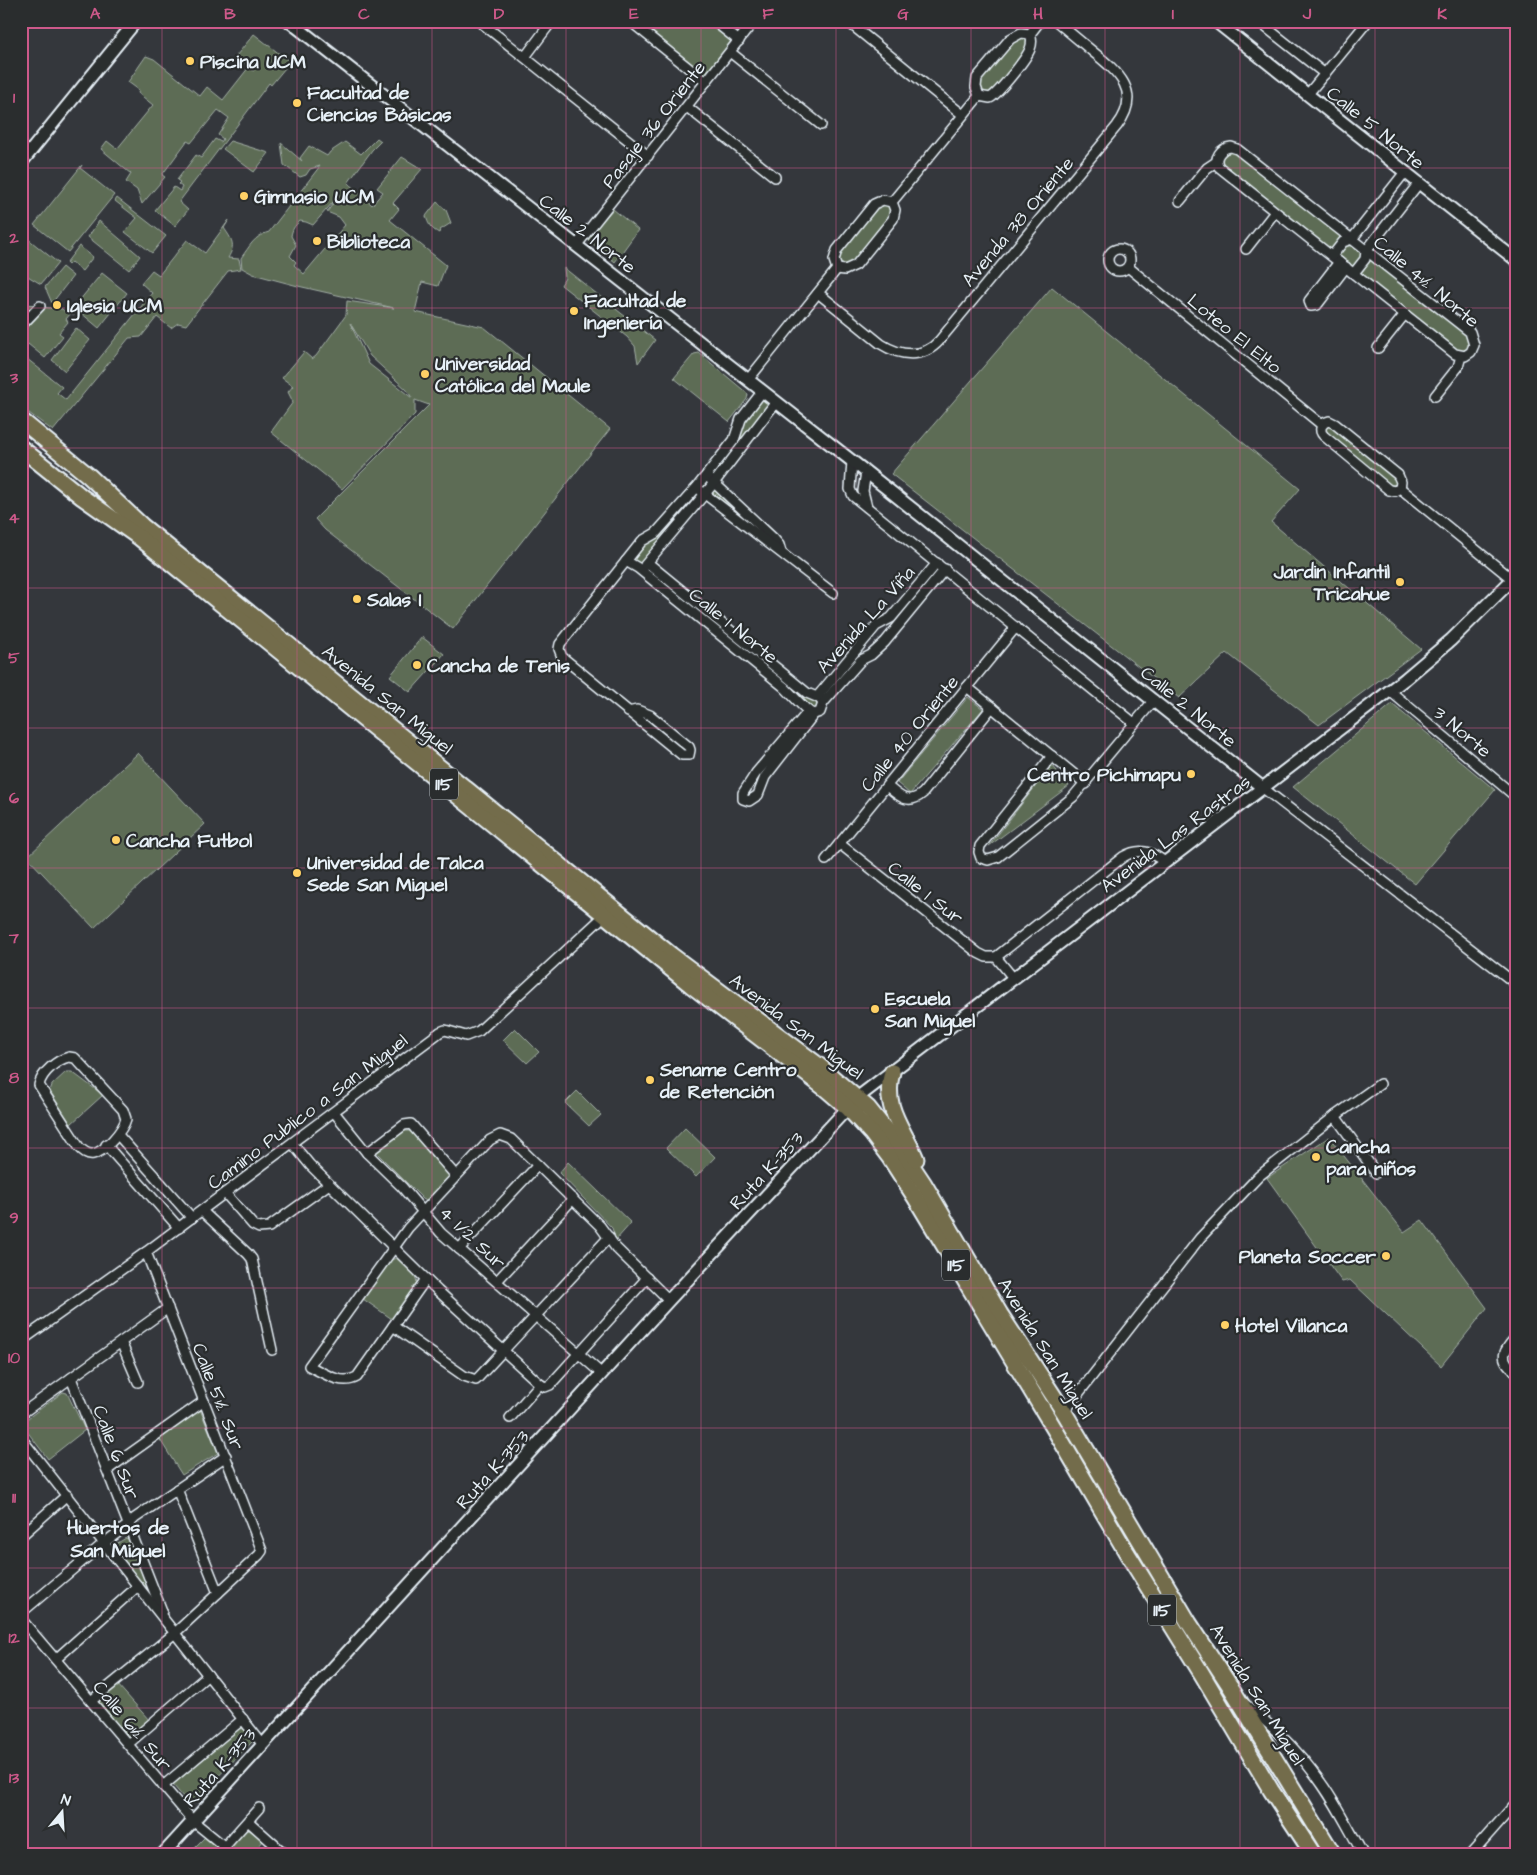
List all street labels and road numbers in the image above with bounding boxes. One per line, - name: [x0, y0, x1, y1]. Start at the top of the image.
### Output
- street label: Pasaje 36 Oriente: [596, 55, 713, 194]
- street label: Calle 5 Norte: [1320, 80, 1430, 176]
- street label: Avenda 38 Oriente: [956, 151, 1081, 293]
- street label: Calle 2 Norte: [533, 188, 641, 281]
- street label: Calle 4½ Norte: [1367, 230, 1485, 335]
- street label: Loteo El Elto: [1181, 288, 1287, 381]
- street label: Avenida La Viña: [811, 560, 922, 680]
- street label: Calle 1 Norte: [683, 582, 784, 671]
- street label: Avenida San Miguel: [315, 639, 459, 762]
- street label: Calle 2 Norte: [1134, 660, 1242, 754]
- street label: Calle 40 Oriente: [855, 670, 966, 798]
- street label: 3 Norte: [1427, 700, 1497, 764]
- road number: 115: [430, 769, 458, 800]
- street label: Avenida Las Rastras: [1095, 769, 1257, 900]
- street label: Calle 1 Sur: [882, 855, 969, 932]
- street label: Avenida San Miguel: [723, 968, 869, 1088]
- street label: Camino Publico a San Miguel: [202, 1028, 414, 1197]
- street label: Ruta K-353: [724, 1126, 811, 1216]
- street label: 4 1/2 Sur: [433, 1200, 512, 1276]
- road number: 115: [942, 1250, 970, 1280]
- street label: Avenida San Miguel: [990, 1273, 1099, 1425]
- street label: Calle 5½ Sur: [185, 1339, 251, 1454]
- street label: Calle 6 Sur: [85, 1402, 146, 1504]
- street label: Ruta K-353: [450, 1424, 536, 1516]
- road number: 115: [1148, 1594, 1176, 1626]
- street label: Avenida San Miguel: [1202, 1619, 1311, 1771]
- street label: Calle 6½ Sur: [86, 1675, 178, 1778]
- street label: Ruta K-353: [177, 1722, 263, 1814]

